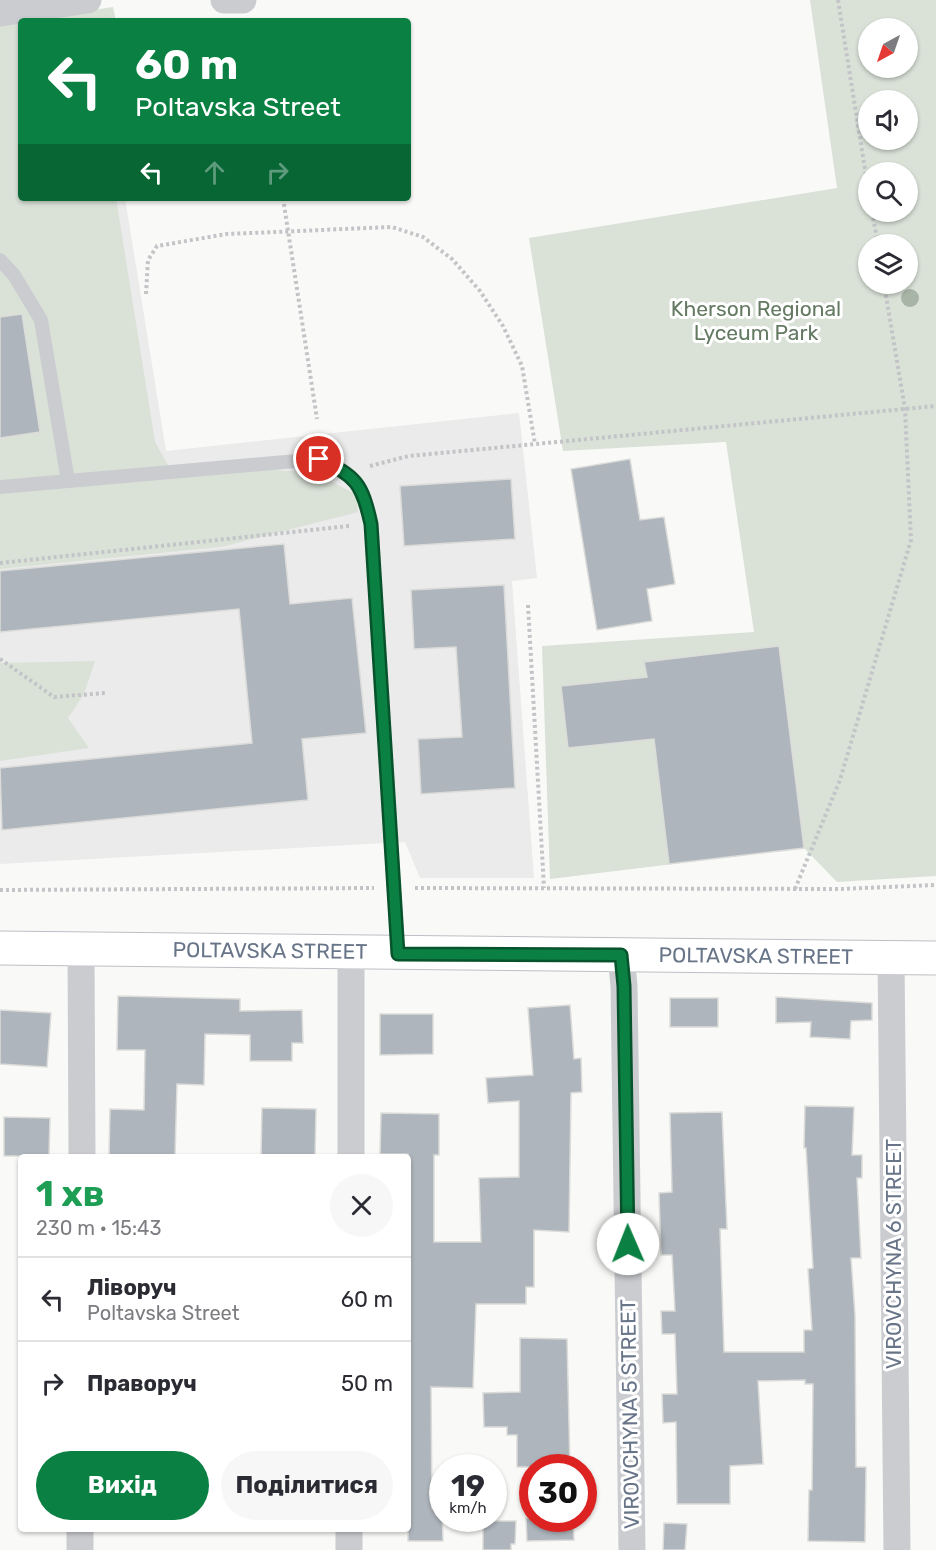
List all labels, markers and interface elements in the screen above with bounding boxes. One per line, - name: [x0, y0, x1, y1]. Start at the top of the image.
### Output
- north arrow: [858, 18, 918, 78]
- map controls: [858, 18, 918, 294]
- text: 60 m: [135, 40, 238, 90]
- icon: left: [36, 42, 114, 120]
- button: sound: [858, 90, 918, 150]
- text: Poltavska Street: [135, 91, 341, 123]
- icon: left: [135, 156, 168, 189]
- icon: ahead: [198, 156, 231, 189]
- icon: right: [261, 156, 294, 189]
- button: search: [858, 162, 918, 222]
- button: layers: [858, 234, 918, 294]
- park label: Kherson Regional Lyceum Park: [671, 296, 841, 345]
- pin: [293, 433, 344, 484]
- icon: arrive: [302, 442, 335, 475]
- street label: POLTAVSKA STREET: [172, 937, 368, 964]
- street label: POLTAVSKA STREET: [658, 942, 854, 969]
- street label: VIROVCHYNA 6 STREET: [881, 1139, 906, 1369]
- text: 1 хв: [36, 1172, 105, 1215]
- button: close: [330, 1174, 393, 1237]
- position arrow: [596, 1212, 660, 1276]
- text: 230 m · 15:43: [36, 1216, 162, 1240]
- text: Ліворуч: [87, 1274, 177, 1301]
- icon: left: [36, 1283, 69, 1316]
- text: 60 m: [341, 1286, 393, 1313]
- street label: VIROVCHYNA 5 STREET: [615, 1299, 644, 1529]
- text: Poltavska Street: [87, 1301, 240, 1325]
- icon: right: [36, 1367, 69, 1400]
- text: Праворуч: [87, 1370, 197, 1397]
- text: 50 m: [341, 1370, 393, 1397]
- button: Вихід: [36, 1451, 209, 1520]
- button: Поділитися: [221, 1451, 393, 1520]
- speed limit sign: 30: [519, 1454, 597, 1532]
- text: 19: [451, 1468, 485, 1504]
- text: km/h: [449, 1499, 487, 1517]

